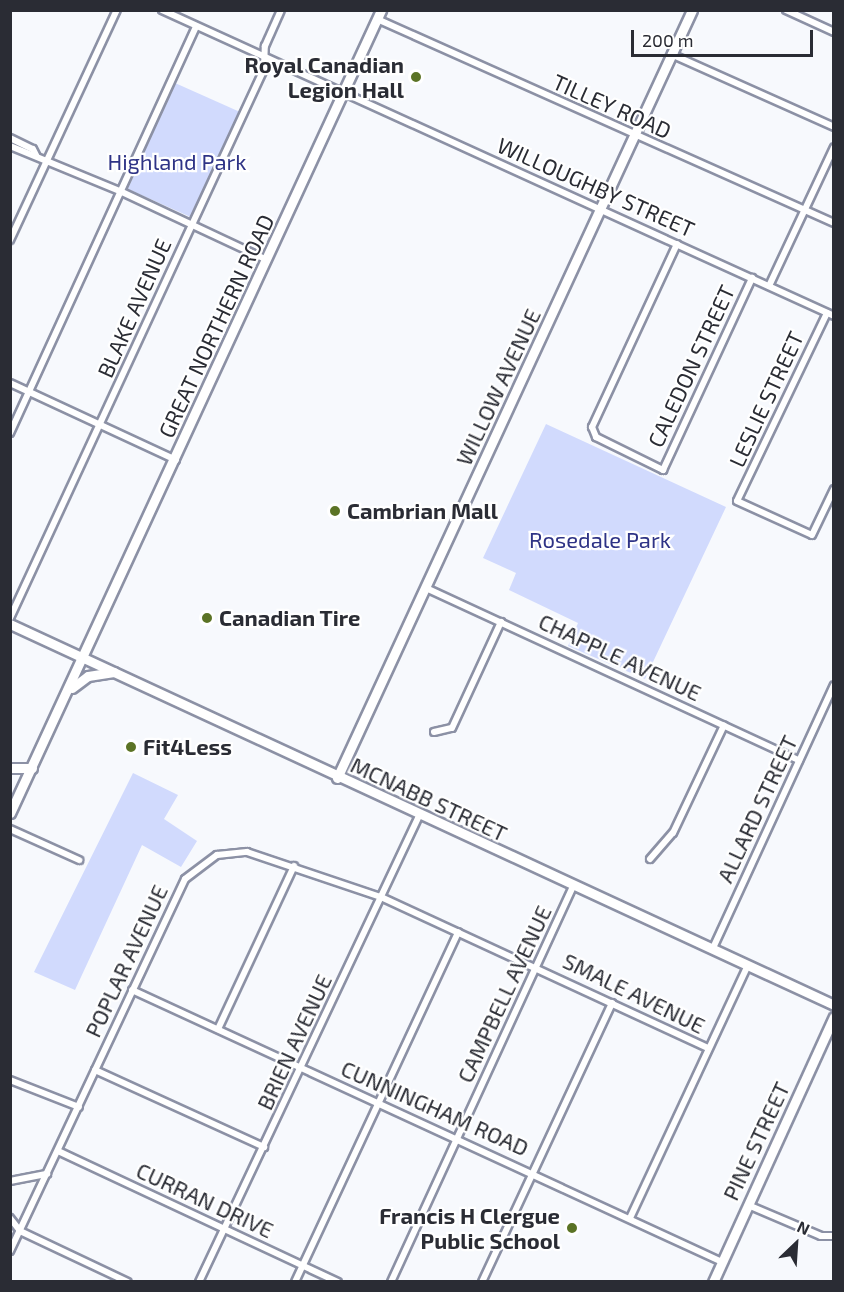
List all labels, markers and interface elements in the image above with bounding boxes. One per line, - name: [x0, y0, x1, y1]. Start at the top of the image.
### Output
- scale bar: [634, 18, 816, 56]
- text: 200 m: [642, 29, 694, 51]
- place label: Royal Canadian Legion Hall: [244, 51, 404, 102]
- street label: TILLEY ROAD: [548, 68, 676, 144]
- marker: Royal Canadian Legion Hall: [409, 70, 423, 84]
- street label: WILLOUGHBY STREET: [493, 131, 699, 243]
- park label: Highland Park: [107, 149, 247, 175]
- street label: GREAT NORTHERN ROAD: [153, 210, 279, 442]
- street label: BLAKE AVENUE: [91, 234, 177, 382]
- street label: CALEDON STREET: [642, 281, 740, 451]
- street label: WILLOW AVENUE: [450, 304, 546, 470]
- street label: LESLIE STREET: [723, 327, 809, 471]
- place label: Cambrian Mall: [347, 498, 498, 524]
- marker: Cambrian Mall: [328, 504, 342, 518]
- park label: Rosedale Park: [529, 527, 671, 553]
- place label: Canadian Tire: [219, 605, 361, 631]
- street label: CHAPPLE AVENUE: [534, 608, 706, 706]
- marker: Canadian Tire: [200, 611, 214, 625]
- street label: ALLARD STREET: [711, 731, 803, 887]
- place label: Fit4Less: [143, 734, 232, 760]
- marker: Fit4Less: [124, 740, 138, 754]
- street label: MCNABB STREET: [347, 751, 511, 847]
- street label: POPLAR AVENUE: [79, 881, 173, 1041]
- street label: CAMPBELL AVENUE: [451, 901, 557, 1087]
- street label: SMALE AVENUE: [559, 947, 709, 1039]
- street label: BRIEN AVENUE: [251, 970, 337, 1114]
- street label: CUNNINGHAM ROAD: [337, 1055, 533, 1161]
- street label: PINE STREET: [717, 1078, 795, 1204]
- street label: CURRAN DRIVE: [132, 1157, 278, 1243]
- place label: Francis H Clergue Public School: [379, 1202, 560, 1254]
- north arrow: [766, 1214, 826, 1274]
- text: N: [795, 1216, 813, 1238]
- marker: Francis H Clergue Public School: [565, 1221, 579, 1235]

